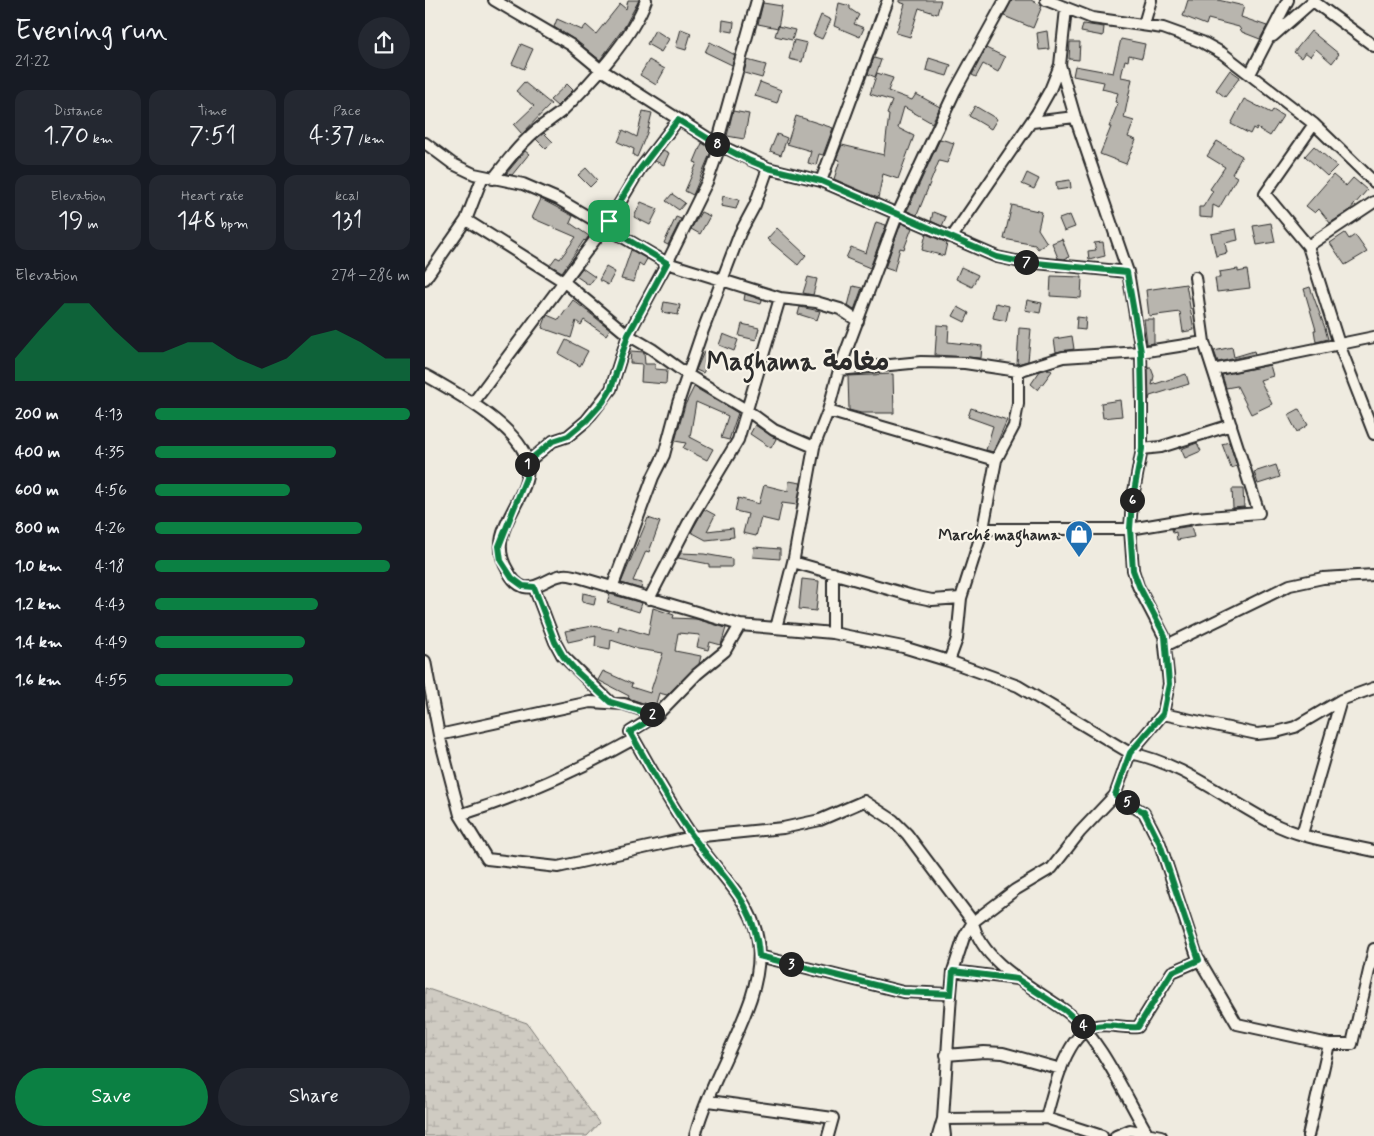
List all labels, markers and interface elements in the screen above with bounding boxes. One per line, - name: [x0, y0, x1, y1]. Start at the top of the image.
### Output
- text: Evening run: [15, 13, 168, 50]
- button: share: [358, 17, 410, 69]
- text: 21:22: [15, 51, 50, 72]
- text: Distance: [54, 102, 103, 120]
- text: Time: [198, 102, 227, 120]
- text: Pace: [333, 102, 361, 120]
- text: 1.70: [43, 120, 89, 153]
- text: 7:51: [189, 120, 236, 153]
- text: 4:37: [309, 120, 354, 153]
- text: km: [89, 130, 113, 148]
- text: /km: [354, 130, 385, 148]
- pin: 8: [705, 132, 729, 156]
- text: 8: [714, 135, 721, 153]
- text: Elevation: [51, 187, 106, 205]
- text: Heart rate: [181, 187, 244, 205]
- text: kcal: [335, 187, 359, 205]
- pin: [588, 200, 630, 242]
- text: 19: [58, 205, 84, 238]
- text: 148: [177, 205, 216, 238]
- text: 131: [331, 205, 363, 238]
- icon: arrive: [595, 207, 623, 235]
- text: m: [84, 215, 99, 233]
- text: bpm: [216, 215, 248, 233]
- pin: 7: [1013, 250, 1039, 274]
- text: 7: [1022, 253, 1031, 271]
- text: Elevation: [15, 265, 78, 286]
- text: 274–286 m: [331, 265, 410, 286]
- district label: Maghama مغامة: [707, 346, 889, 383]
- text: 200 m: [15, 404, 59, 425]
- text: 4:13: [95, 404, 123, 425]
- text: 400 m: [15, 442, 60, 463]
- text: 4:35: [95, 442, 124, 463]
- pin: 1: [515, 452, 539, 476]
- text: 1: [524, 455, 531, 473]
- text: 600 m: [15, 480, 59, 501]
- text: 4:56: [95, 480, 127, 501]
- pin: 6: [1119, 488, 1145, 512]
- text: 6: [1129, 491, 1136, 509]
- text: 800 m: [15, 518, 60, 539]
- text: 4:26: [95, 518, 125, 539]
- shop icon: Marché maghama: [1064, 519, 1094, 558]
- place label: Marché maghama: [938, 525, 1060, 548]
- text: 1.0 km: [15, 556, 62, 577]
- text: 4:18: [95, 556, 125, 577]
- text: 1.2 km: [15, 594, 61, 615]
- text: 4:43: [95, 594, 125, 615]
- text: 1.4 km: [15, 632, 62, 653]
- text: 4:49: [95, 632, 127, 653]
- text: 1.6 km: [15, 670, 61, 691]
- text: 4:55: [95, 670, 127, 691]
- pin: 2: [639, 702, 665, 726]
- text: 2: [649, 705, 656, 723]
- pin: 5: [1115, 790, 1139, 814]
- text: 5: [1123, 793, 1132, 811]
- pin: 3: [779, 952, 803, 976]
- text: 3: [788, 955, 795, 973]
- pin: 4: [1071, 1014, 1095, 1038]
- text: 4: [1079, 1017, 1088, 1035]
- button: Save: [15, 1068, 208, 1126]
- button: Share: [218, 1068, 410, 1126]

